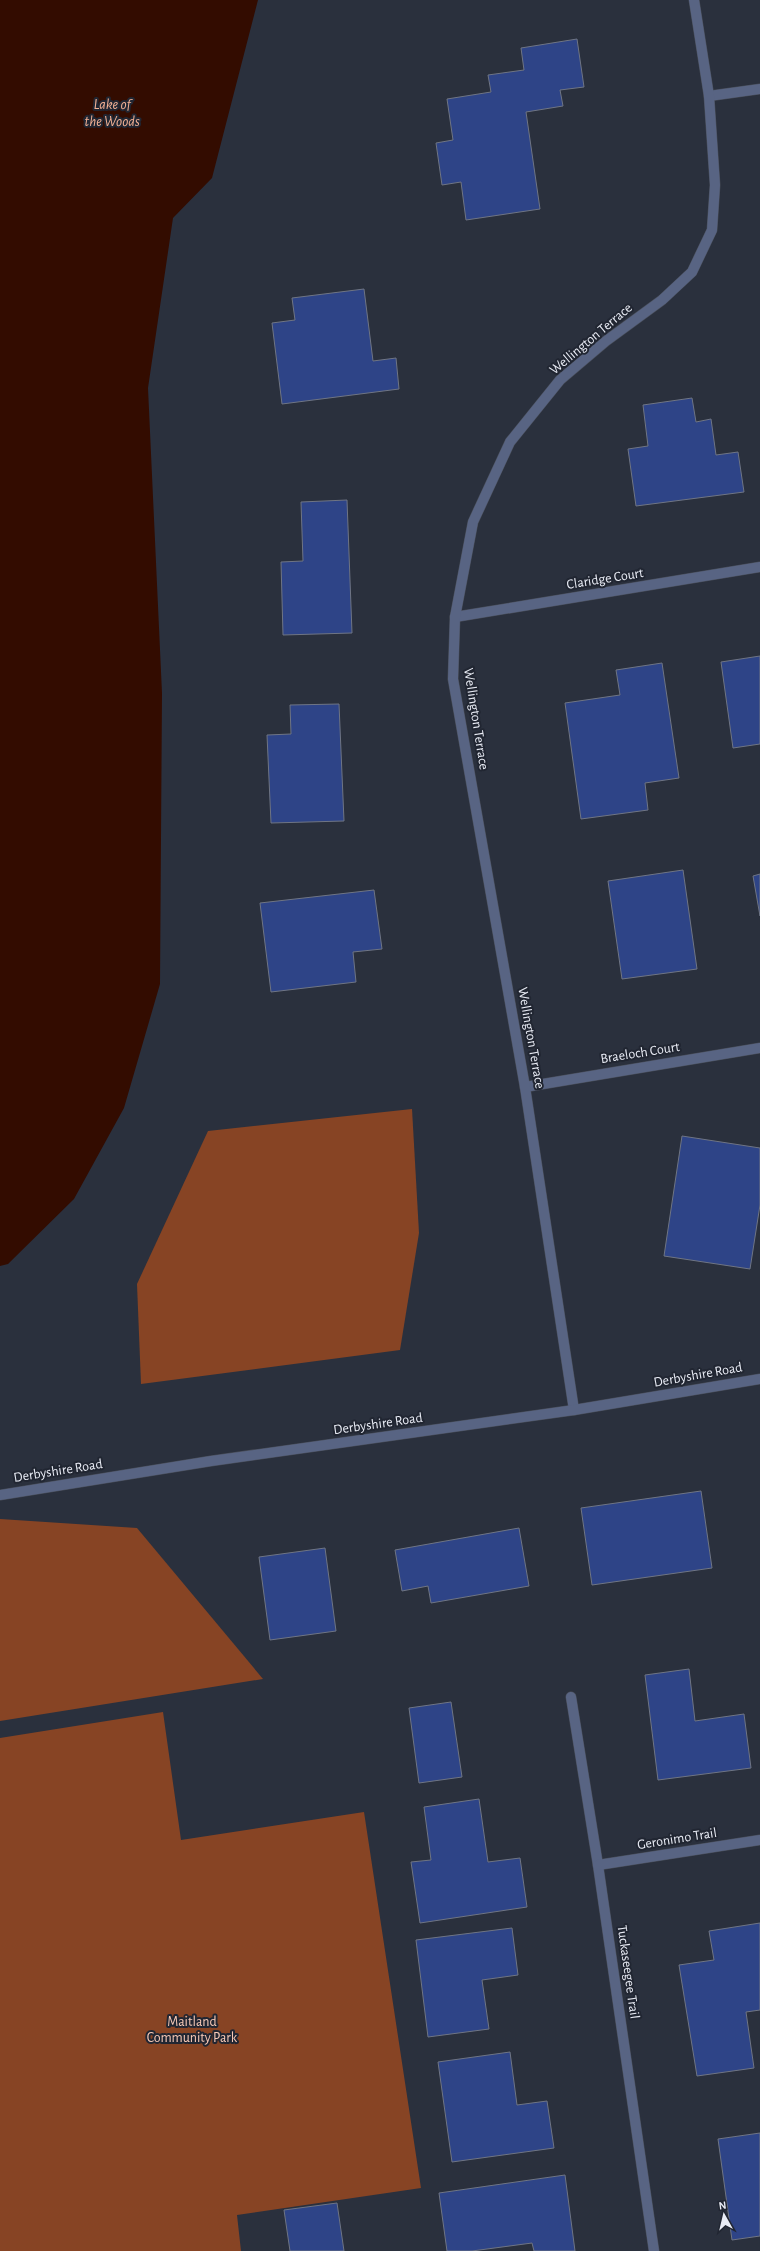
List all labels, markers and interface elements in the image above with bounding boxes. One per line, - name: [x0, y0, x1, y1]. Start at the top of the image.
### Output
- water label: Lake of the Woods: [84, 97, 140, 129]
- street label: Wellington Terrace: [547, 301, 635, 377]
- street label: Claridge Court: [566, 566, 645, 592]
- street label: Wellington Terrace: [461, 667, 491, 771]
- street label: Wellington Terrace: [515, 986, 547, 1090]
- street label: Braeloch Court: [599, 1040, 681, 1066]
- street label: Derbyshire Road: [652, 1360, 744, 1390]
- street label: Derbyshire Road: [332, 1411, 424, 1437]
- street label: Derbyshire Road: [12, 1457, 104, 1485]
- street label: Geronimo Trail: [636, 1826, 718, 1852]
- street label: Tuckaseegee Trail: [614, 1924, 642, 2020]
- park label: Maitland Community Park: [147, 2015, 238, 2045]
- north arrow: [704, 2195, 744, 2235]
- text: N: [718, 2200, 727, 2212]

